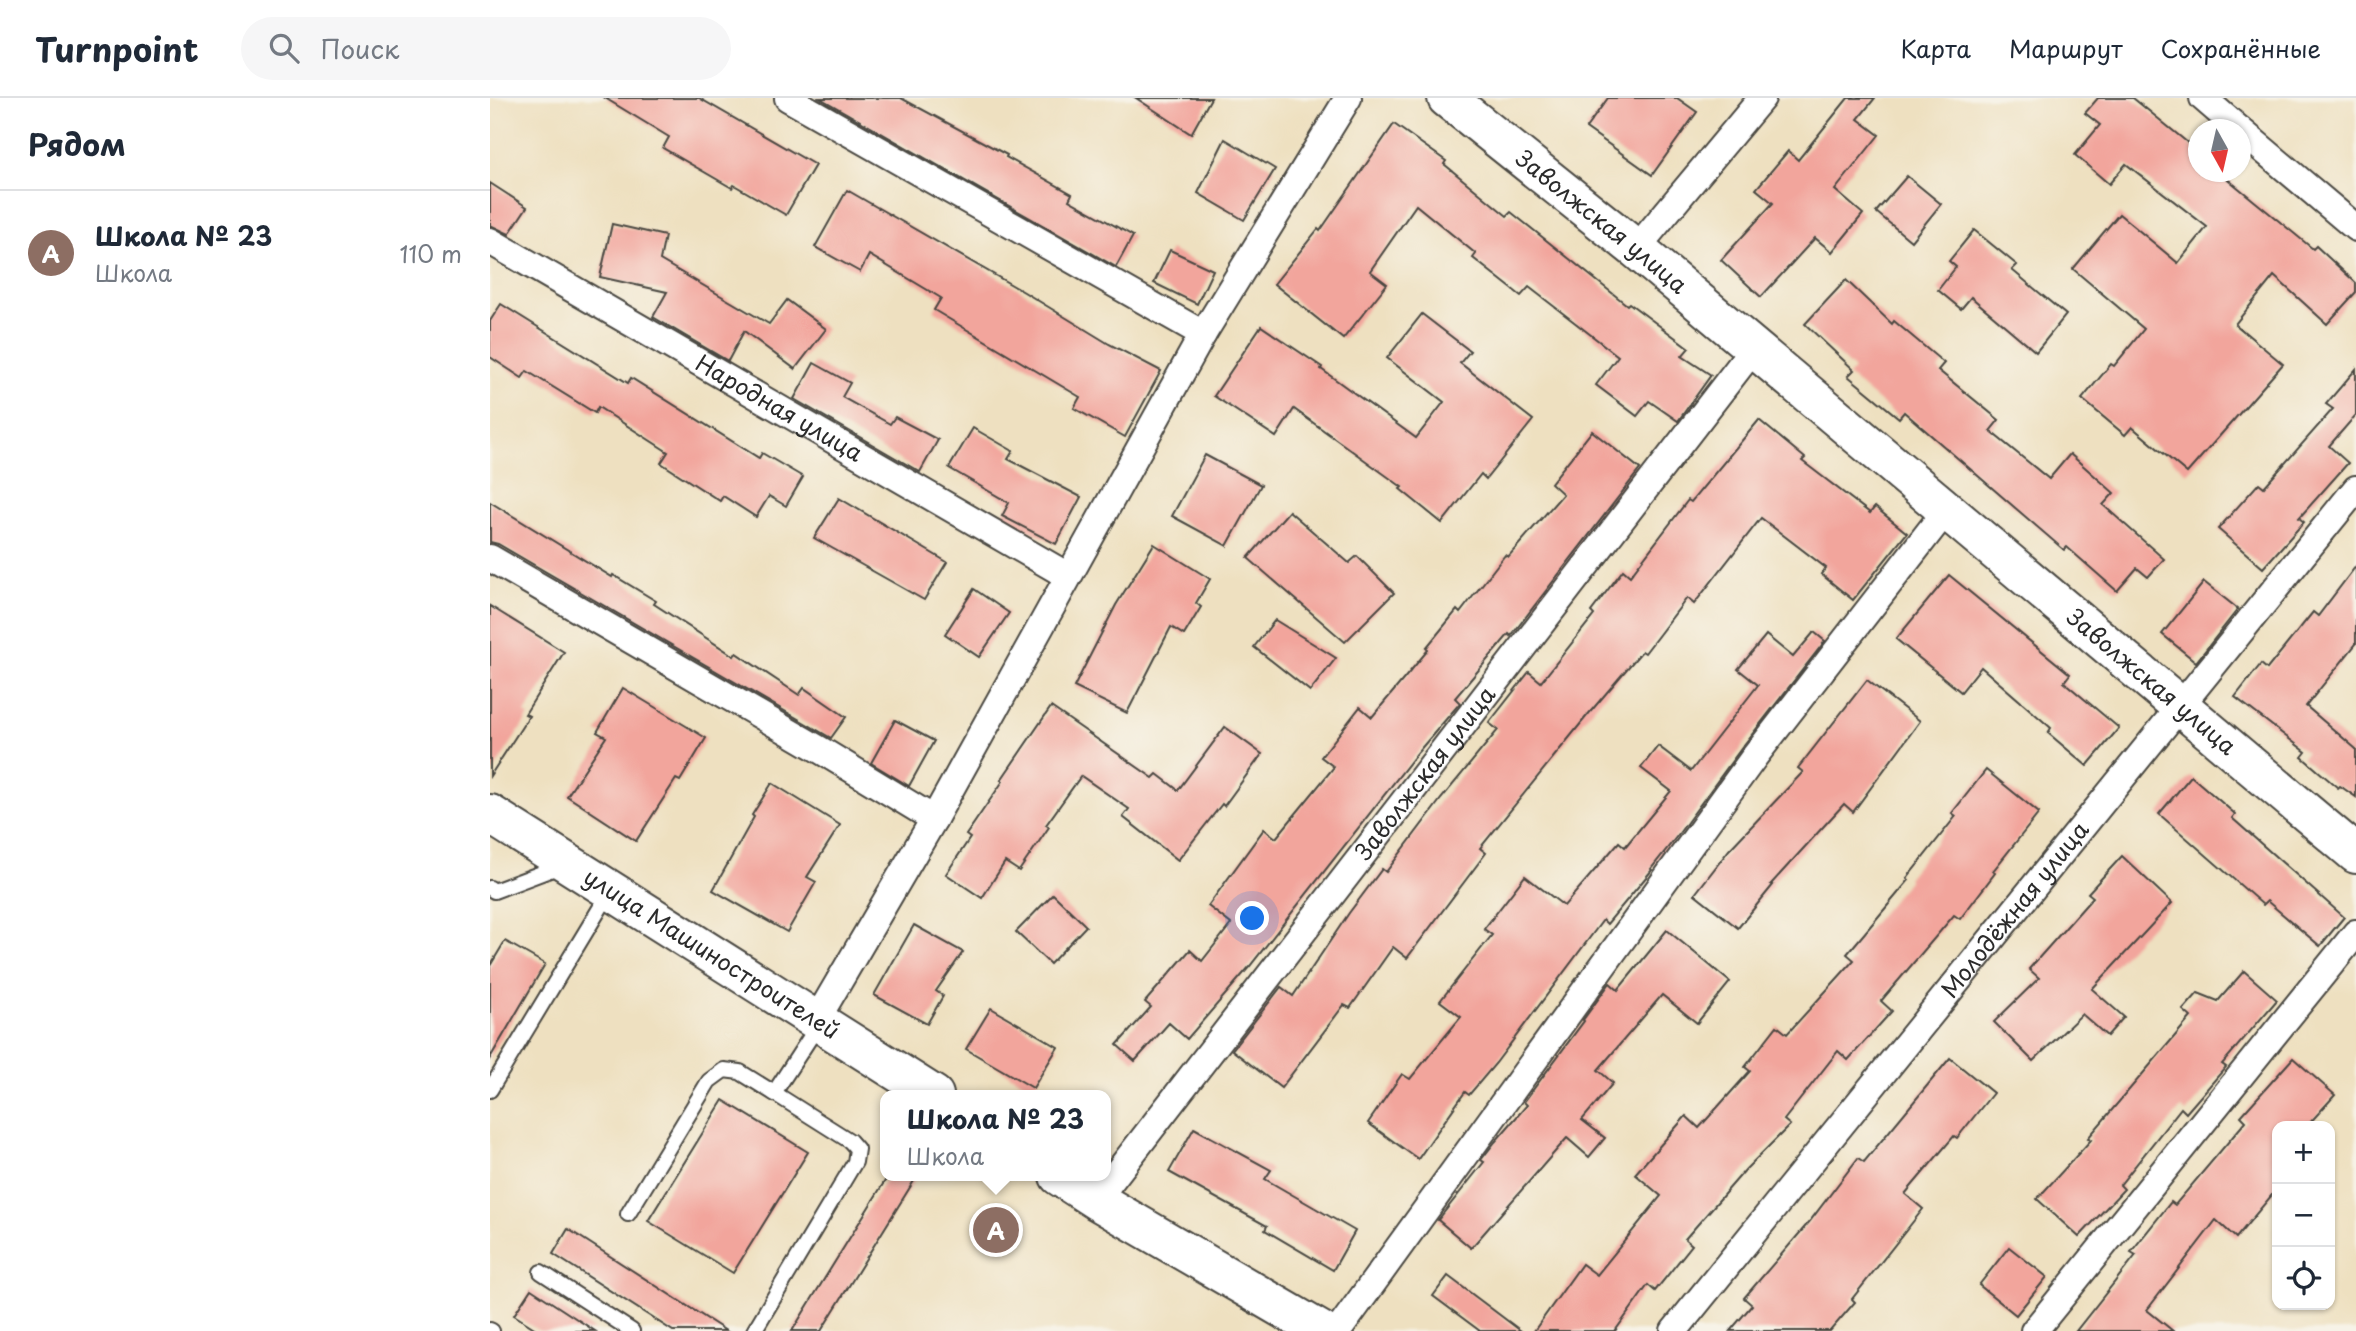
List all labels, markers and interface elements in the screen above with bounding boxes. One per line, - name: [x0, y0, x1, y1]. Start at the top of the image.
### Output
- search box: [241, 17, 731, 80]
- text: Turnpoint: [35, 23, 199, 73]
- icon: search: [265, 29, 303, 67]
- text: Поиск: [321, 29, 399, 68]
- text: Карта: [1900, 30, 1971, 66]
- text: Маршрут: [2009, 30, 2123, 66]
- text: Сохранённые: [2161, 30, 2321, 66]
- north arrow: [2188, 119, 2251, 182]
- text: Рядом: [28, 121, 126, 166]
- street label: Заволжская улица: [1509, 141, 1696, 301]
- text: Школа № 23: [95, 216, 272, 255]
- text: A: [42, 236, 60, 271]
- text: 110 m: [400, 236, 462, 271]
- text: Школа: [95, 255, 172, 290]
- street label: Народная улица: [689, 345, 870, 470]
- street label: Заволжская улица: [2060, 599, 2245, 763]
- street label: Заволжская улица: [1346, 678, 1503, 867]
- street label: Молодёжная улица: [1932, 813, 2097, 1005]
- street label: улица Машиностроителей: [577, 859, 847, 1047]
- your location: [1235, 901, 1269, 935]
- popup: [880, 1090, 1111, 1181]
- text: Школа № 23: [907, 1099, 1084, 1138]
- map controls: [2272, 1121, 2335, 1310]
- button: +: [2272, 1121, 2335, 1184]
- text: Школа: [907, 1138, 984, 1173]
- button: −: [2272, 1184, 2335, 1247]
- pin: A: [973, 1204, 1019, 1256]
- button: locate: [2272, 1247, 2335, 1310]

